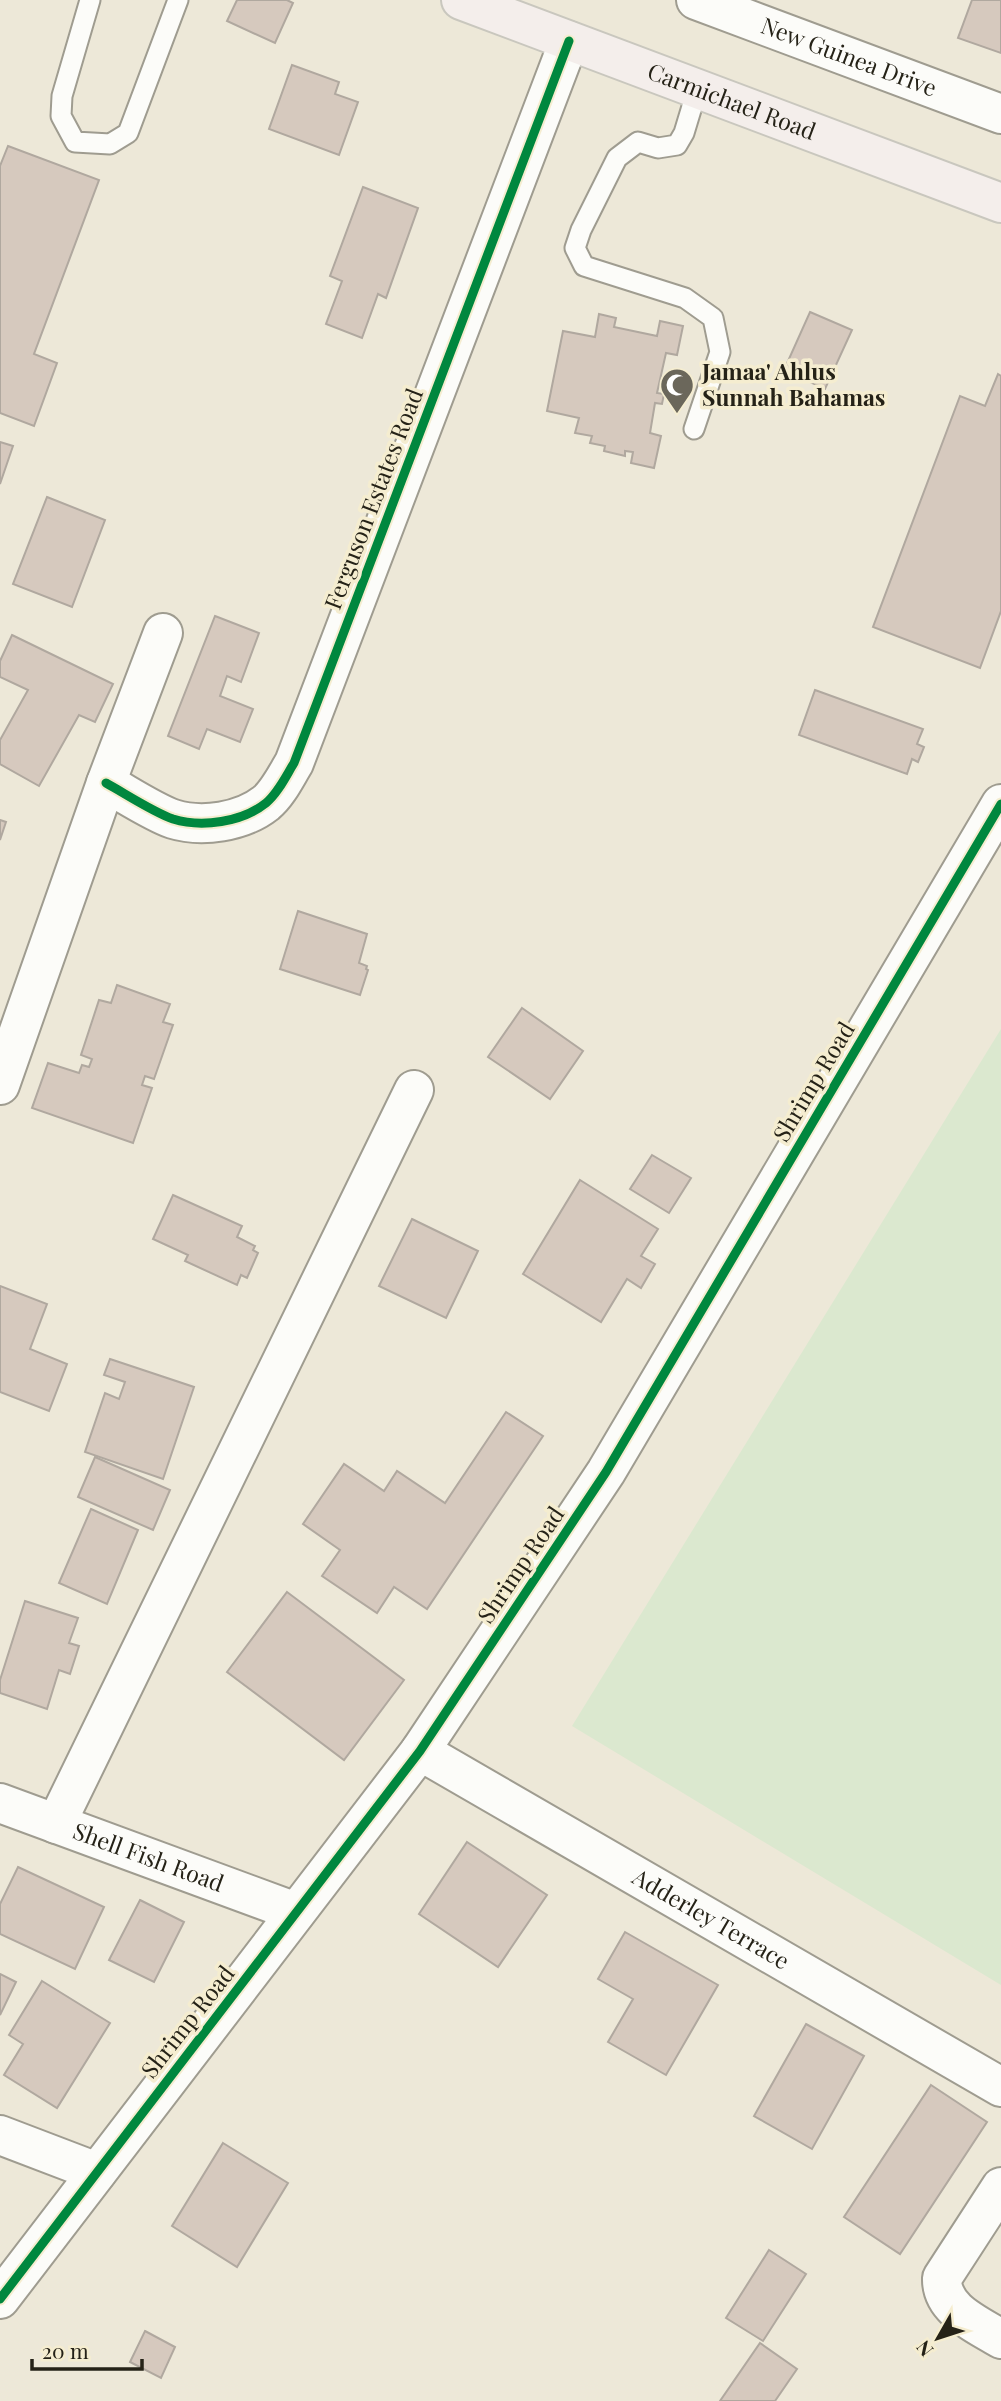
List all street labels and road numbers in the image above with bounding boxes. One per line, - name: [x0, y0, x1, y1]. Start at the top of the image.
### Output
- street label: New Guinea Drive: [757, 9, 941, 103]
- street label: Carmichael Road: [644, 55, 820, 146]
- street label: Ferguson Estates Road: [316, 384, 429, 613]
- street label: Shrimp Road: [765, 1015, 861, 1147]
- street label: Shrimp Road: [469, 1500, 570, 1629]
- street label: Shell Fish Road: [69, 1814, 228, 1898]
- street label: Adderley Terrace: [627, 1860, 796, 1975]
- street label: Shrimp Road: [133, 1958, 241, 2084]

